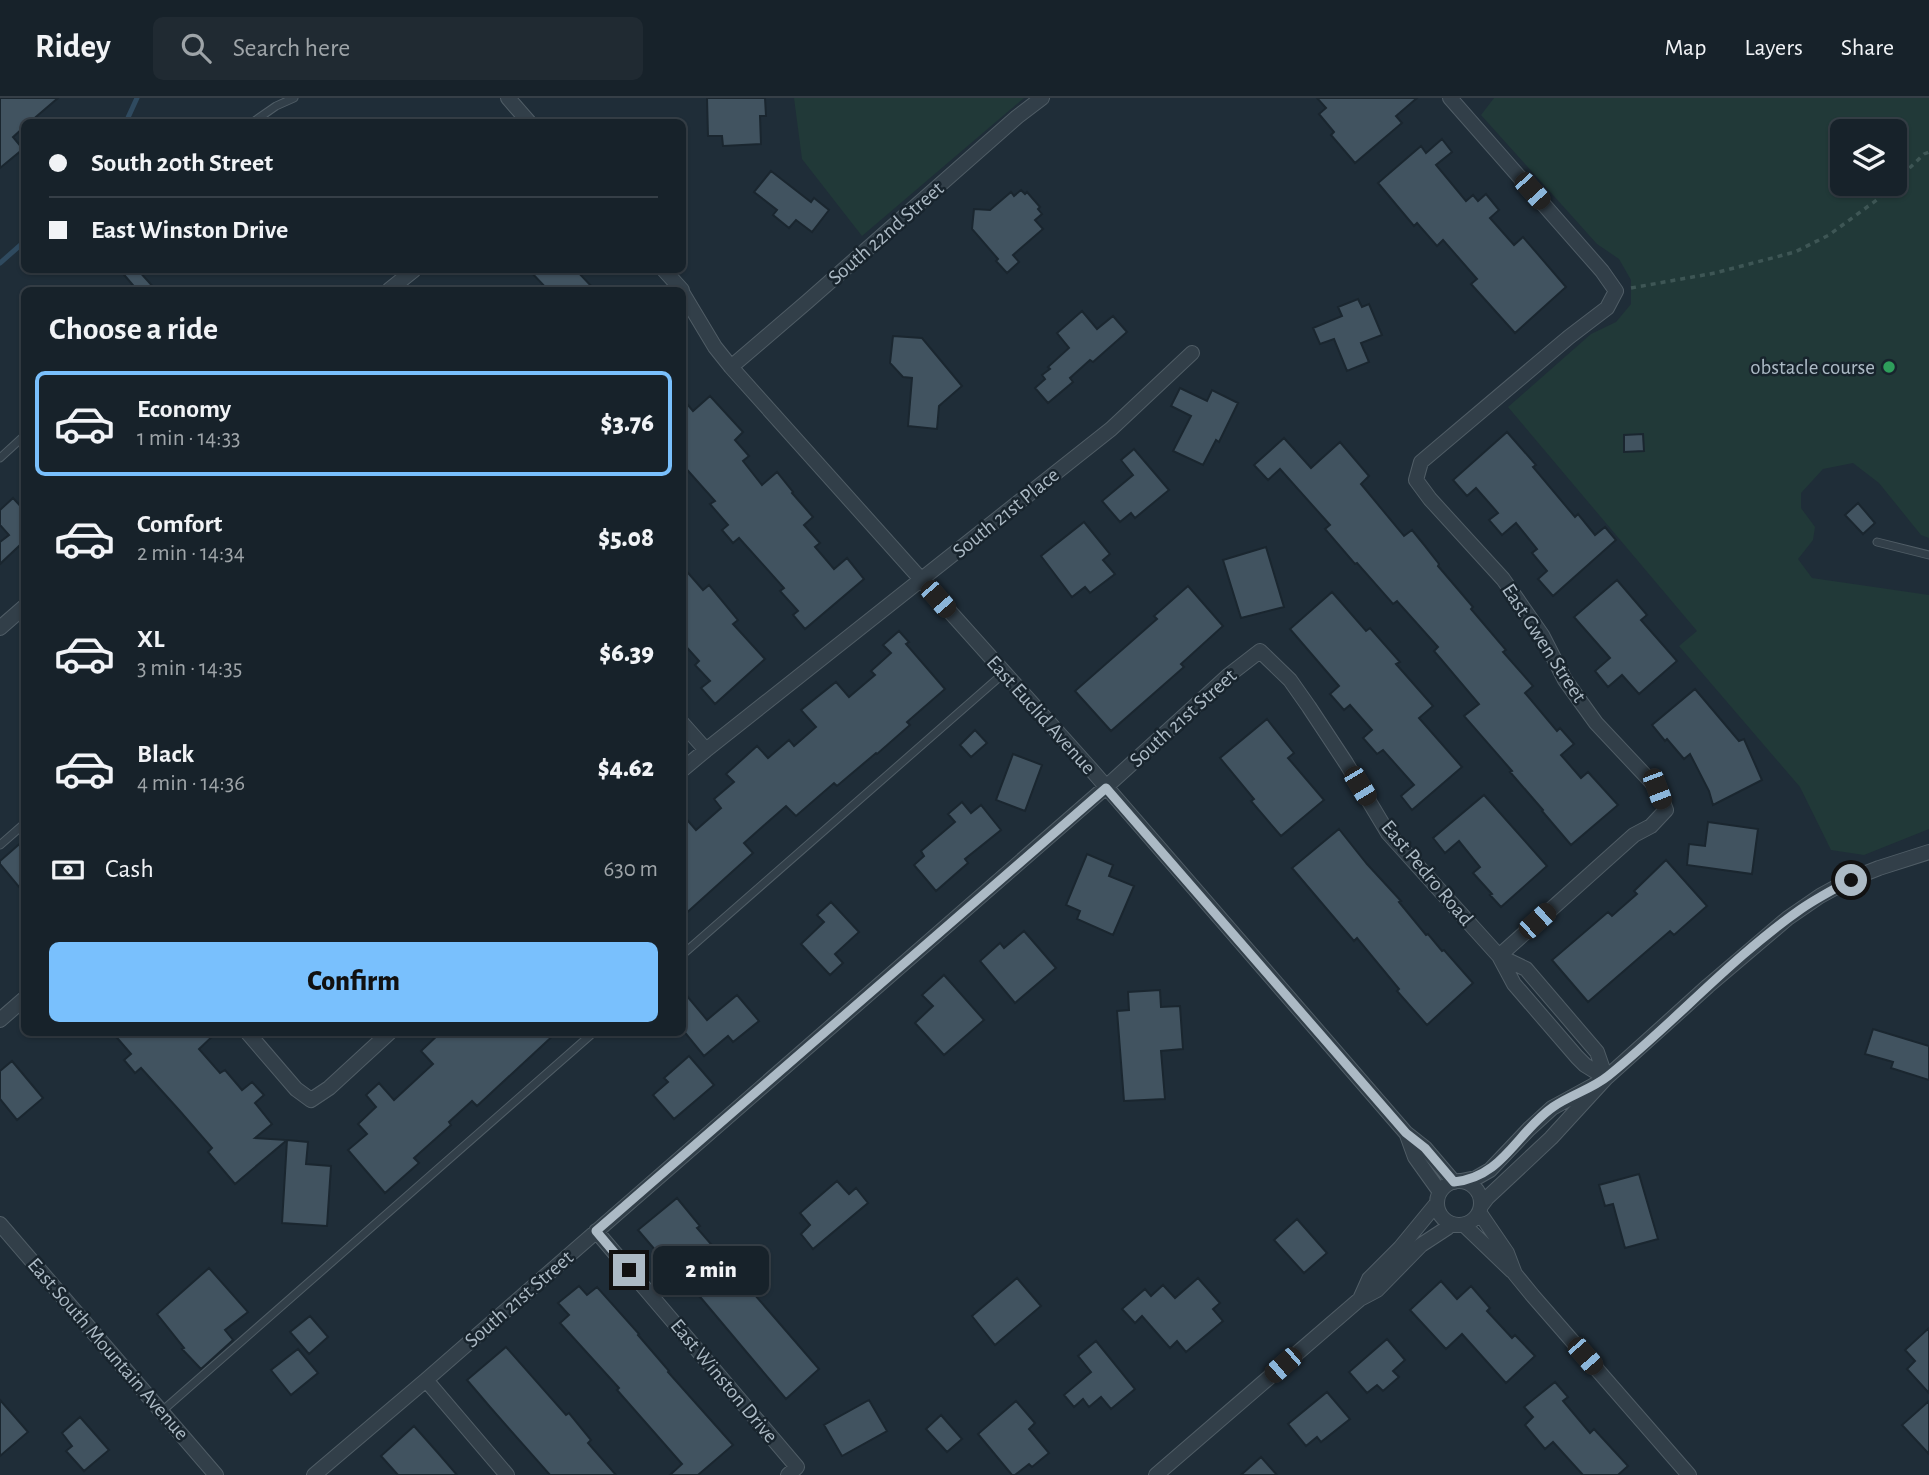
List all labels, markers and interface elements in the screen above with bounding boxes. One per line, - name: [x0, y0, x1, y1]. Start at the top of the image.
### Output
- search box: [153, 17, 643, 80]
- icon: search: [177, 29, 215, 67]
- text: Ridey: [35, 31, 111, 64]
- text: Search here: [233, 35, 350, 61]
- text: Map: [1664, 36, 1706, 60]
- text: Layers: [1744, 36, 1803, 60]
- text: Share: [1841, 36, 1894, 60]
- map controls: [1830, 119, 1907, 196]
- button: layers: [1830, 119, 1907, 196]
- text: South 20th Street: [91, 150, 273, 176]
- car: [1511, 168, 1554, 214]
- street label: South 22nd Street: [824, 177, 948, 289]
- text: East Winston Drive: [91, 217, 288, 243]
- text: Choose a ride: [49, 313, 218, 345]
- place label: obstacle course: [1750, 357, 1875, 378]
- marker: obstacle course: [1881, 359, 1897, 375]
- icon: car: [53, 392, 116, 455]
- text: Economy: [137, 396, 231, 422]
- text: $3.76: [601, 410, 654, 436]
- text: 1 min · 14:33: [137, 427, 241, 450]
- street label: South 21st Place: [949, 464, 1063, 562]
- icon: car: [53, 507, 116, 570]
- text: Comfort: [137, 511, 222, 537]
- text: $5.08: [598, 525, 654, 551]
- text: 2 min · 14:34: [137, 542, 245, 565]
- car: [917, 576, 960, 622]
- street label: East Gwen Street: [1498, 580, 1590, 706]
- icon: car: [53, 622, 116, 685]
- text: XL: [137, 626, 164, 652]
- text: $6.39: [599, 640, 654, 666]
- street label: East Euclid Avenue: [982, 652, 1100, 778]
- text: 3 min · 14:35: [137, 657, 242, 680]
- street label: South 21st Street: [1126, 665, 1241, 771]
- icon: car: [53, 737, 116, 800]
- text: Black: [137, 741, 194, 767]
- text: $4.62: [598, 755, 654, 781]
- car: [1341, 763, 1380, 809]
- car: [1640, 766, 1675, 812]
- text: 4 min · 14:36: [137, 772, 245, 795]
- street label: East Pedro Road: [1377, 816, 1477, 930]
- icon: cash: [49, 851, 87, 889]
- text: Cash: [105, 856, 154, 882]
- text: 630 m: [603, 858, 658, 881]
- route start: [1835, 864, 1867, 896]
- car: [1515, 899, 1560, 943]
- button: Confirm: [49, 942, 658, 1022]
- street label: South 21st Street: [461, 1246, 577, 1351]
- callout: 2 min: [654, 1246, 769, 1294]
- street label: East South Mountain Avenue: [23, 1254, 193, 1444]
- route end: [613, 1254, 645, 1286]
- text: 2 min: [685, 1259, 737, 1282]
- street label: East Winston Drive: [666, 1315, 782, 1447]
- car: [1564, 1333, 1607, 1379]
- car: [1261, 1343, 1306, 1387]

